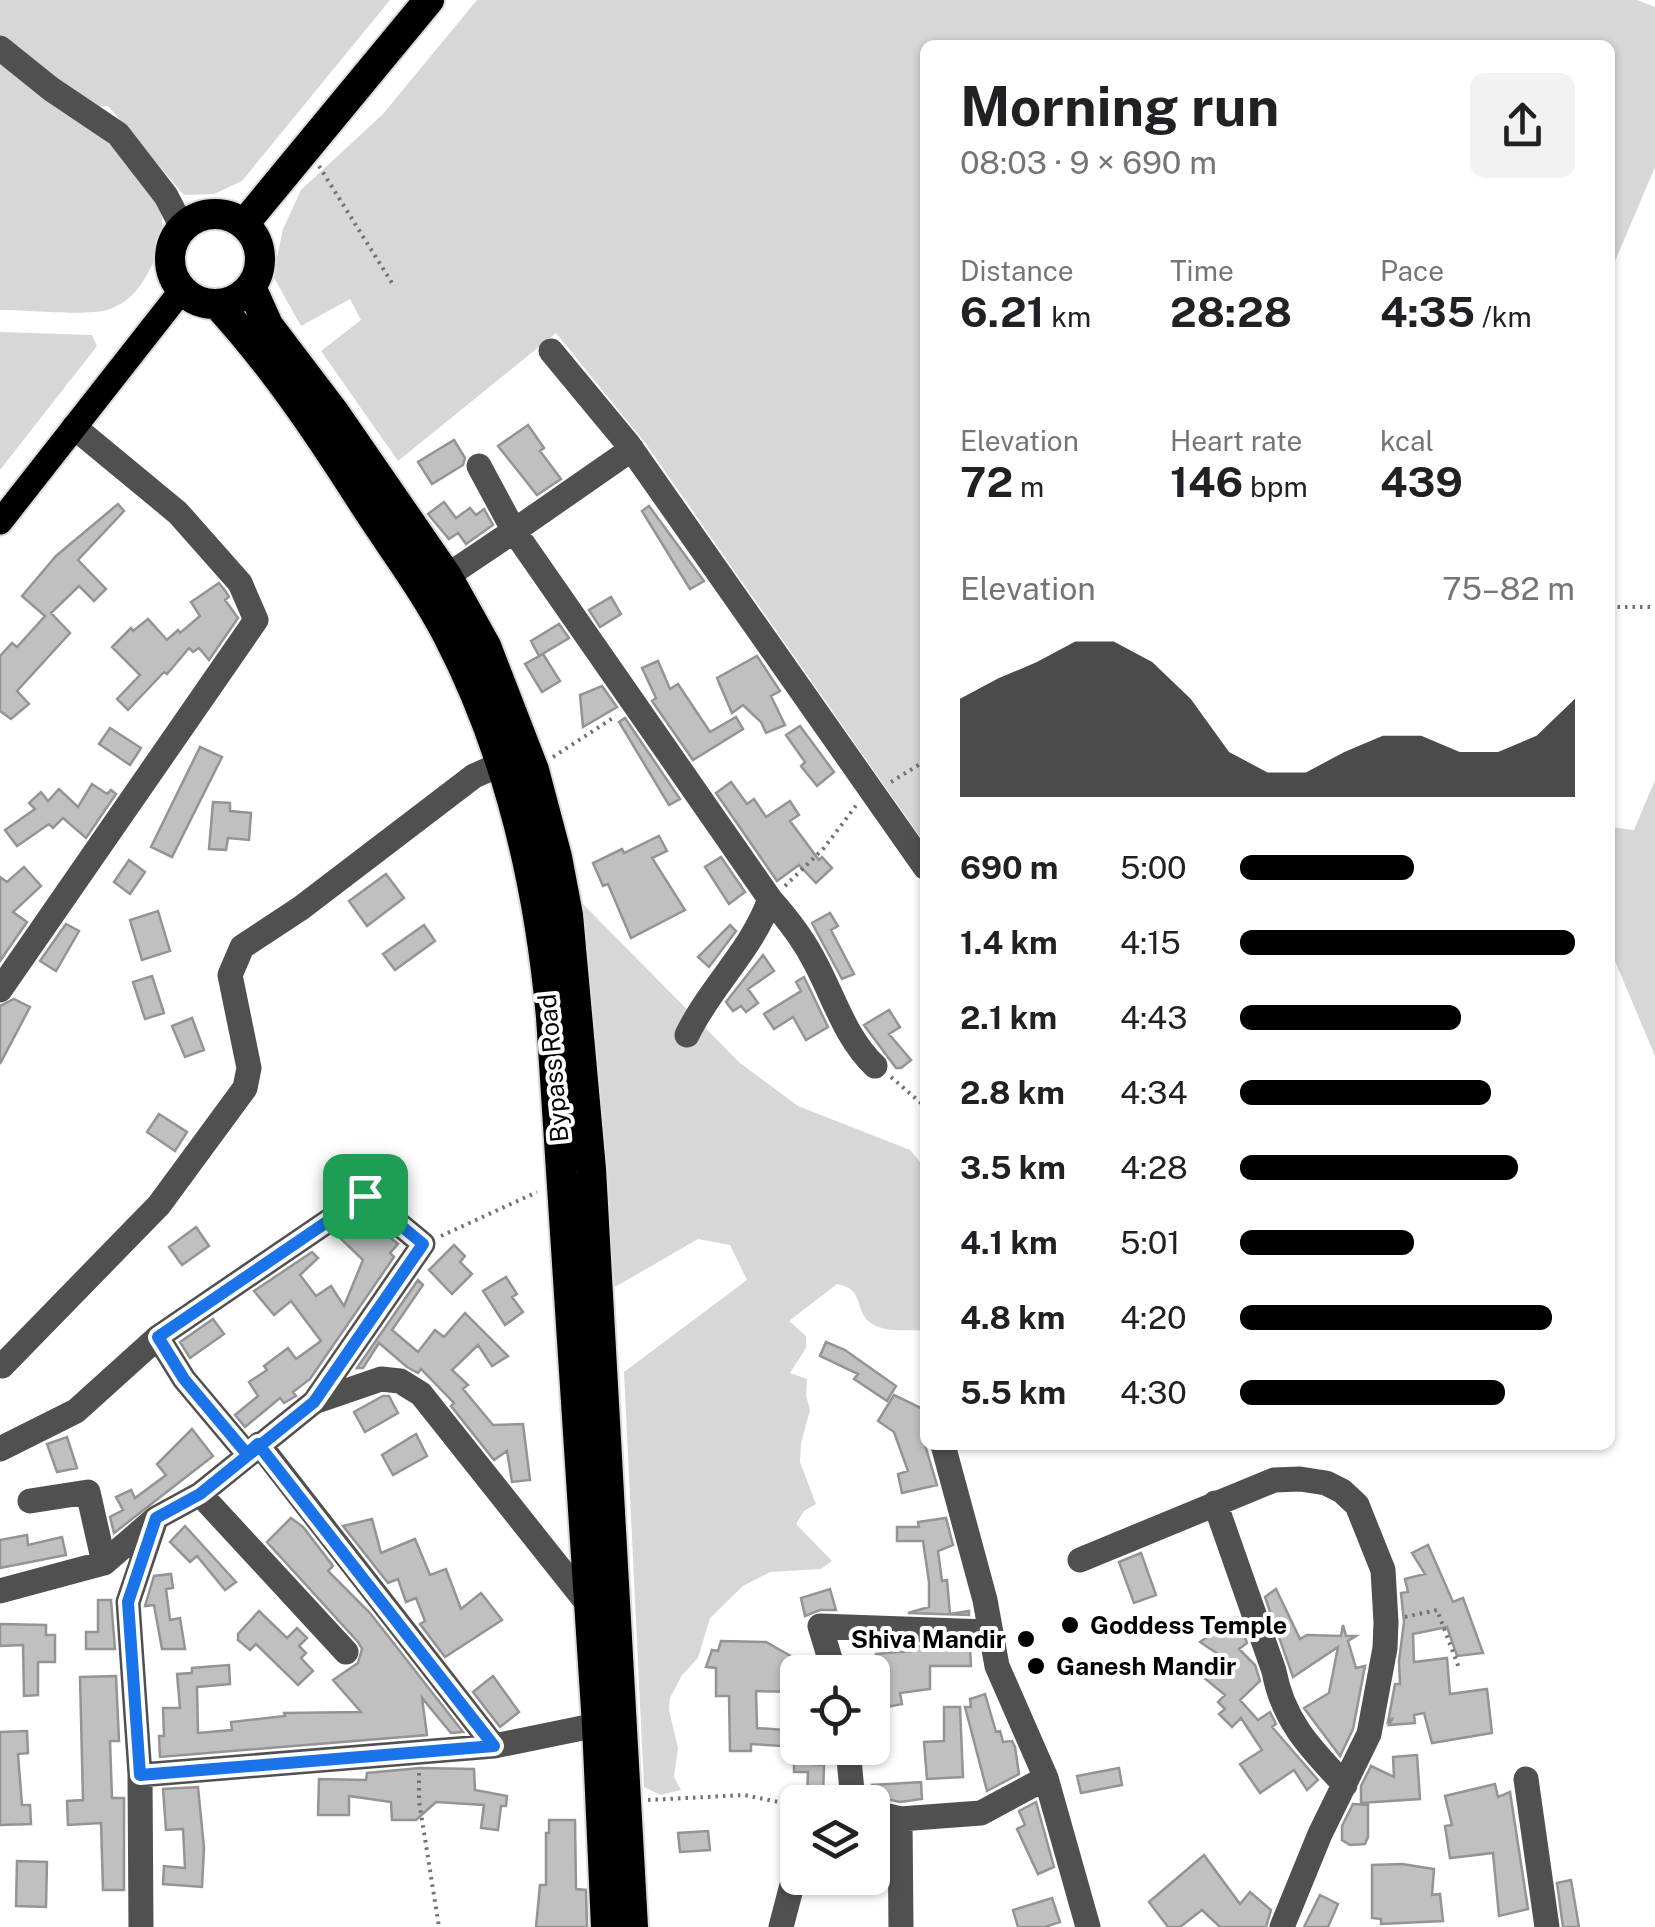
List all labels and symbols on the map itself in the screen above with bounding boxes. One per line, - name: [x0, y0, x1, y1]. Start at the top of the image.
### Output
- street label: Bypass Road: [532, 993, 574, 1143]
- pin: [323, 1154, 408, 1239]
- place label: Goddess Temple: [1090, 1610, 1287, 1640]
- marker: Goddess Temple: [1059, 1614, 1081, 1636]
- place label: Shiva Mandir: [851, 1624, 1006, 1654]
- marker: Shiva Mandir: [1015, 1628, 1037, 1650]
- place label: Ganesh Mandir: [1056, 1651, 1236, 1681]
- marker: Ganesh Mandir: [1025, 1655, 1047, 1677]

